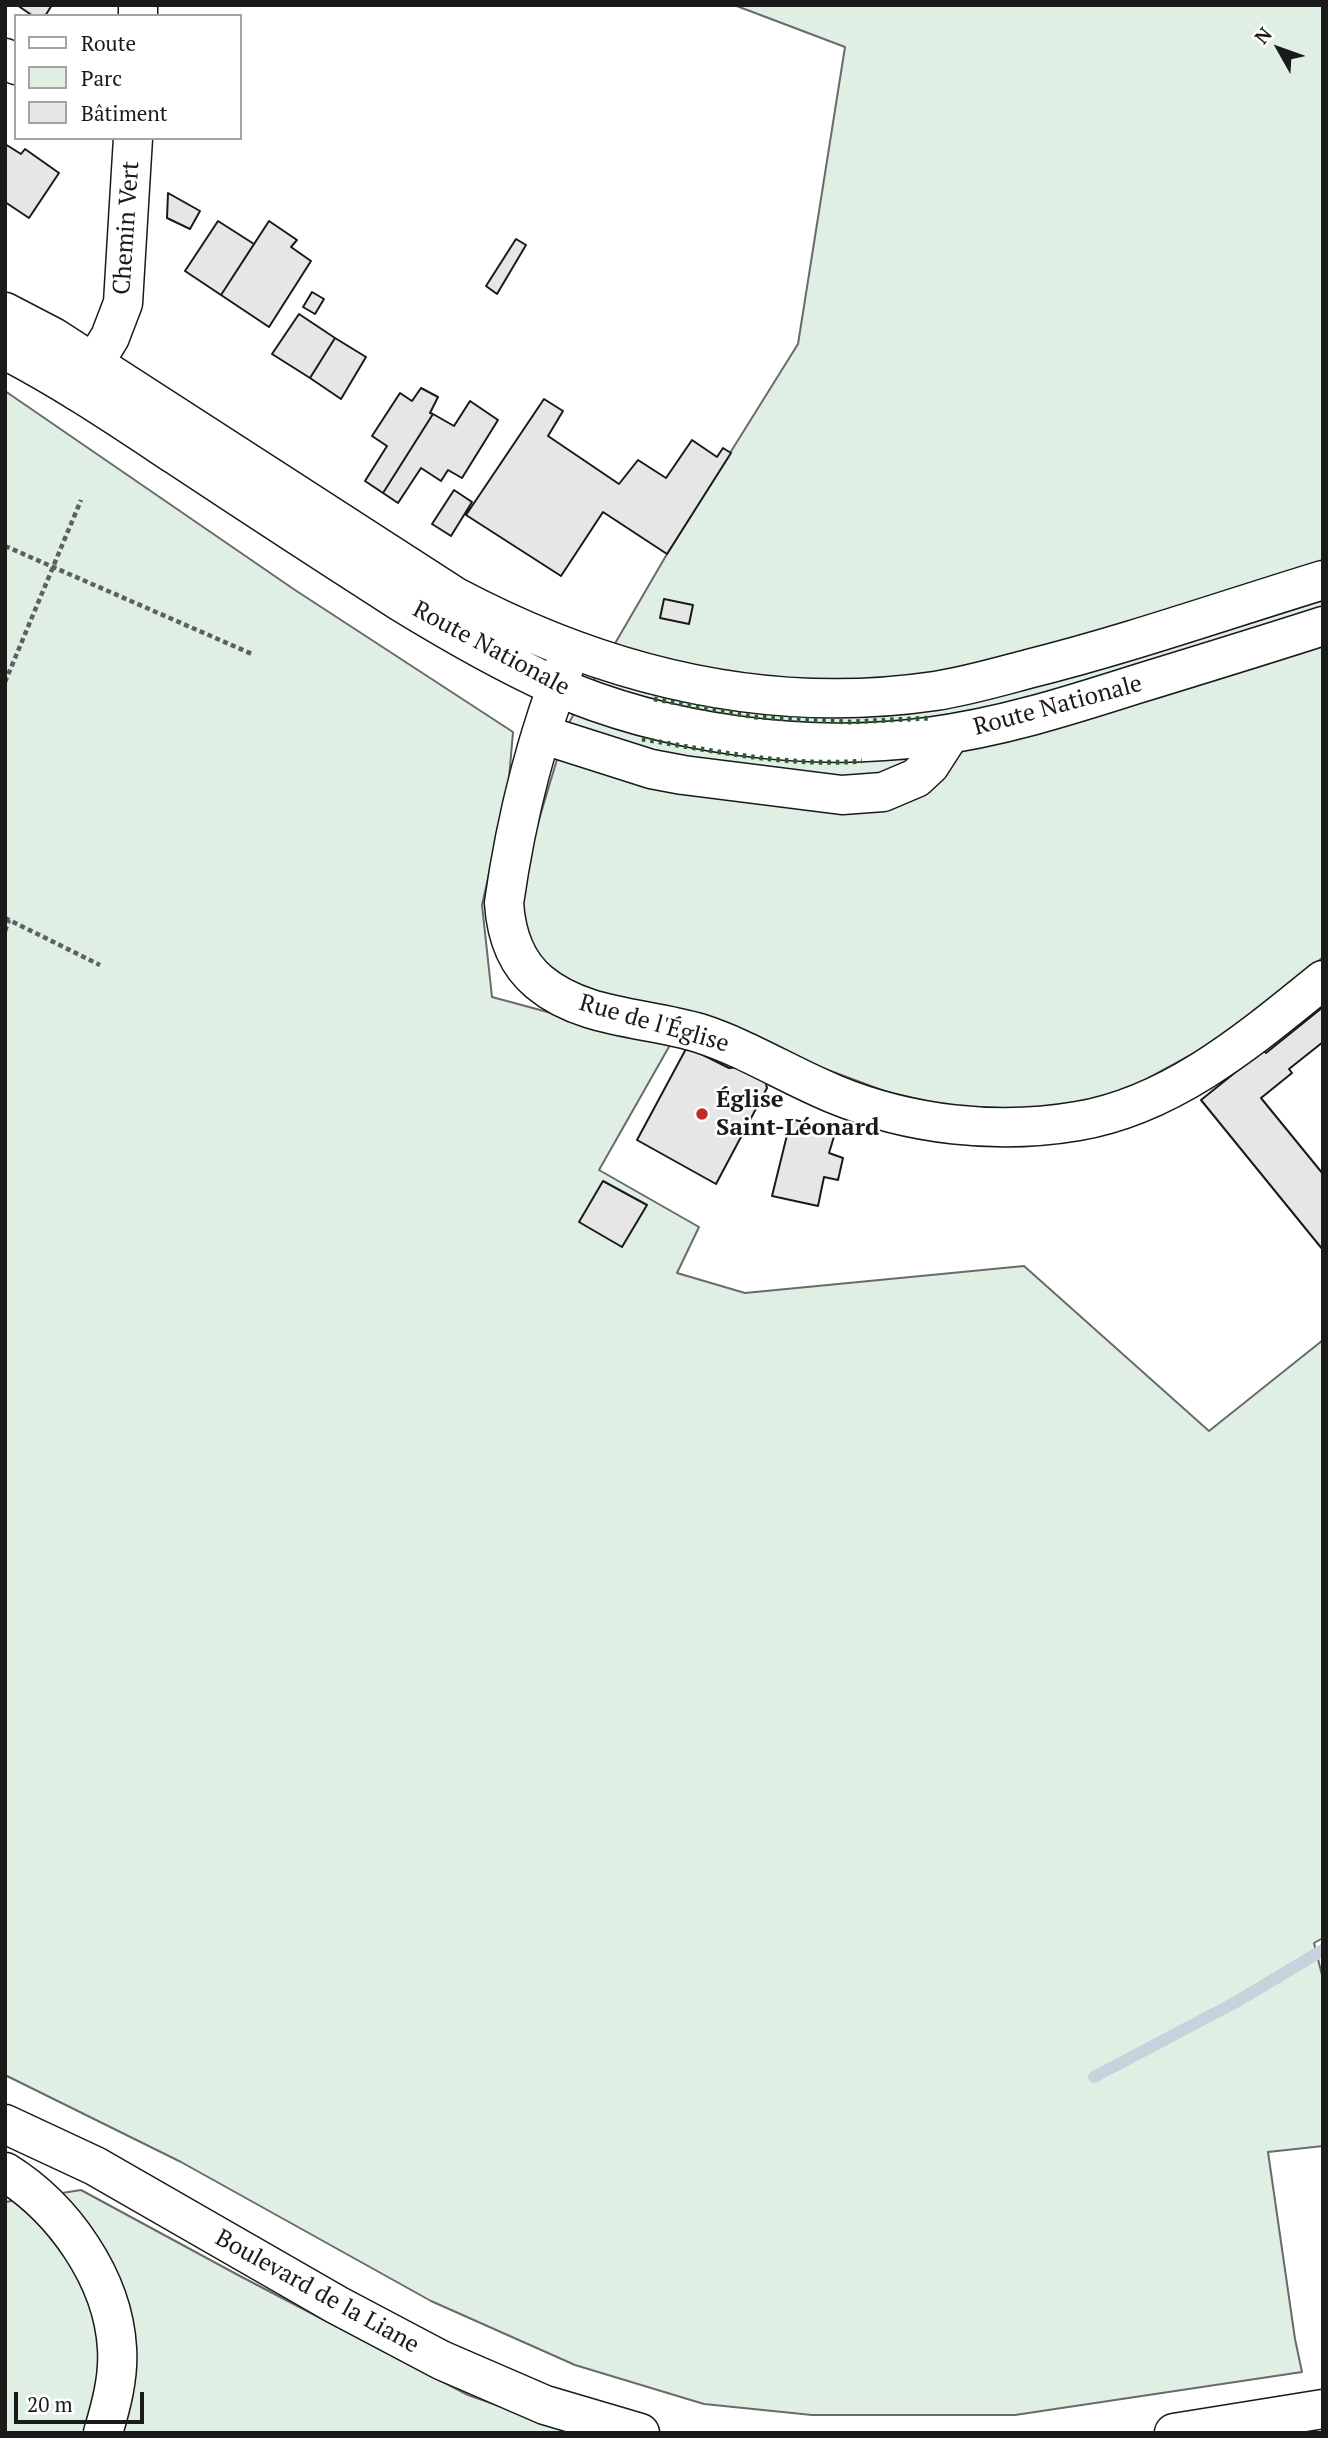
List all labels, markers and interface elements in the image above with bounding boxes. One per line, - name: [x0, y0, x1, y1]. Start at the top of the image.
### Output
- legend: [14, 14, 242, 140]
- north arrow: [1244, 14, 1314, 84]
- text: N: [1248, 22, 1277, 49]
- text: Route: [81, 29, 136, 57]
- text: Parc: [81, 64, 122, 92]
- text: Bâtiment: [81, 99, 168, 127]
- street label: Chemin Vert: [108, 160, 146, 296]
- street label: Route Nationale: [408, 596, 574, 702]
- street label: Route Nationale: [971, 670, 1145, 742]
- street label: Rue de l'Église: [576, 989, 732, 1059]
- place label: Église Saint-Léonard: [716, 1086, 879, 1142]
- marker: Église Saint-Léonard: [694, 1106, 710, 1122]
- street label: Boulevard de la Liane: [210, 2224, 424, 2360]
- scale bar: [18, 2378, 147, 2422]
- text: 20 m: [27, 2390, 73, 2418]

